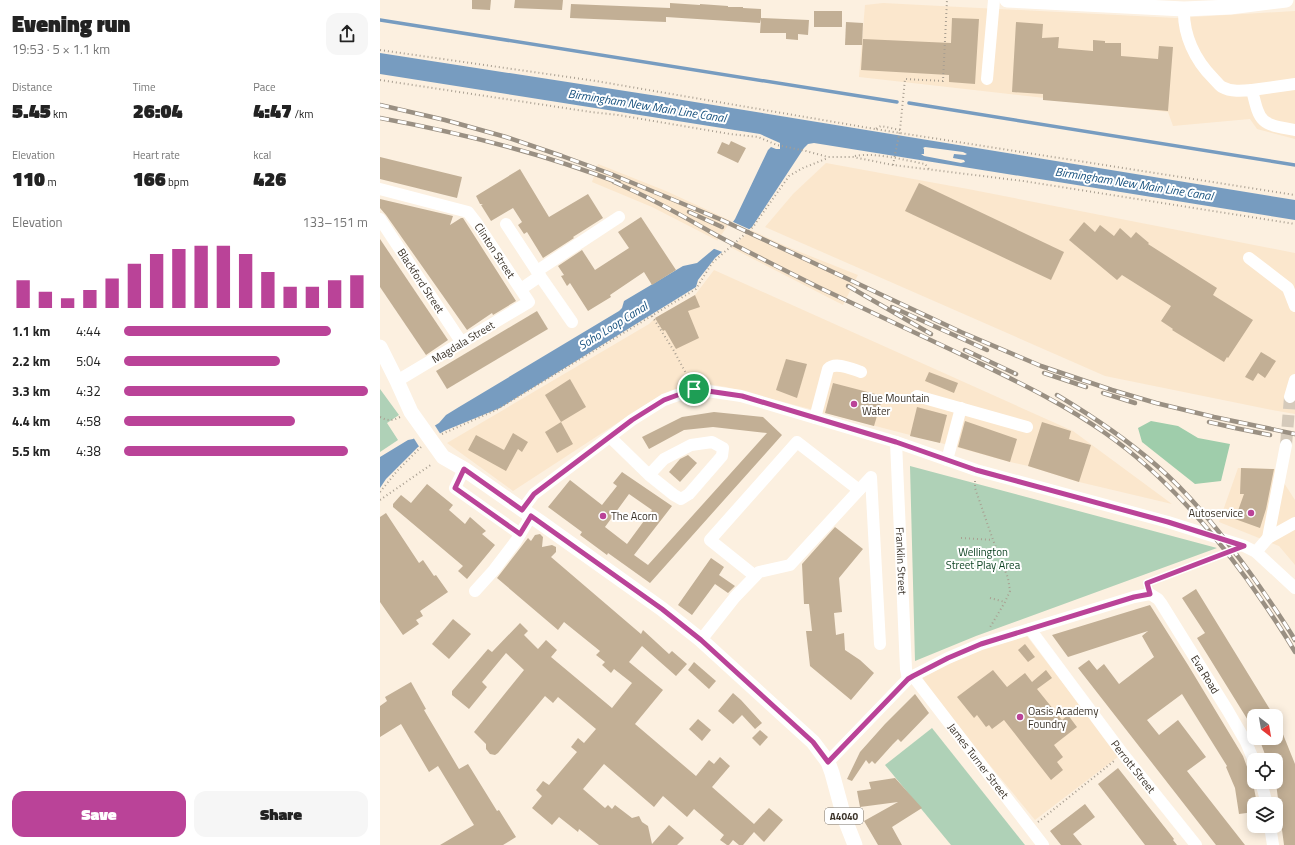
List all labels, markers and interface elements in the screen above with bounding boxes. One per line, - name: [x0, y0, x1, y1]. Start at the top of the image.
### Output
- text: Evening run: [12, 7, 130, 41]
- button: share: [326, 13, 368, 55]
- text: 19:53 · 5 × 1.1 km: [12, 39, 110, 59]
- text: Distance: [12, 79, 52, 95]
- text: Time: [133, 79, 156, 95]
- text: Pace: [253, 79, 276, 95]
- water label: Birmingham New Main Line Canal: [567, 84, 729, 128]
- text: 5.45: [12, 95, 51, 126]
- text: 26:04: [133, 95, 182, 126]
- text: 4:47: [253, 95, 292, 126]
- text: km: [51, 106, 68, 122]
- text: /km: [292, 106, 314, 122]
- text: Elevation: [12, 147, 55, 163]
- text: Heart rate: [133, 147, 180, 163]
- text: kcal: [253, 147, 271, 163]
- water label: Birmingham New Main Line Canal: [1054, 162, 1216, 206]
- text: 110: [12, 163, 45, 194]
- text: 166: [133, 163, 166, 194]
- text: 426: [253, 163, 286, 194]
- text: m: [45, 174, 57, 190]
- text: bpm: [166, 174, 189, 190]
- text: Elevation: [12, 212, 63, 232]
- text: 133–151 m: [302, 212, 368, 232]
- street label: Clinton Street: [471, 220, 519, 281]
- street label: Blackford Street: [394, 245, 448, 316]
- water label: Soho Loop Canal: [574, 296, 652, 354]
- street label: Magdala Street: [429, 317, 497, 367]
- text: 1.1 km: [12, 321, 50, 341]
- text: 4:44: [76, 321, 101, 341]
- text: 2.2 km: [12, 351, 50, 371]
- text: 5:04: [76, 351, 101, 371]
- pin: [677, 372, 711, 406]
- icon: arrive: [683, 378, 705, 400]
- text: 3.3 km: [12, 381, 50, 401]
- text: 4:32: [76, 381, 101, 401]
- place label: Blue Mountain Water: [862, 390, 930, 419]
- marker: Blue Mountain Water: [849, 399, 859, 409]
- text: 4.4 km: [12, 411, 50, 431]
- text: 4:58: [76, 411, 101, 431]
- text: 5.5 km: [12, 441, 50, 461]
- text: 4:38: [76, 441, 101, 461]
- place label: Autoservice: [1188, 505, 1243, 521]
- place label: The Acorn: [611, 508, 658, 524]
- marker: Autoservice: [1246, 508, 1256, 518]
- marker: The Acorn: [598, 511, 608, 521]
- street label: Franklin Street: [892, 527, 911, 595]
- park label: Wellington Street Play Area: [946, 544, 1021, 573]
- street label: Eva Road: [1187, 652, 1223, 697]
- place label: Oasis Academy Foundry: [1028, 703, 1099, 732]
- north arrow: [1247, 709, 1283, 745]
- map controls: [1247, 709, 1283, 833]
- marker: Oasis Academy Foundry: [1015, 712, 1025, 722]
- street label: James Turner Street: [944, 720, 1013, 802]
- street label: Perrott Street: [1107, 737, 1159, 797]
- button: locate: [1247, 753, 1283, 789]
- button: Save: [12, 791, 186, 837]
- button: Share: [194, 791, 368, 837]
- button: layers: [1247, 797, 1283, 833]
- road number: A4040: [825, 808, 863, 824]

